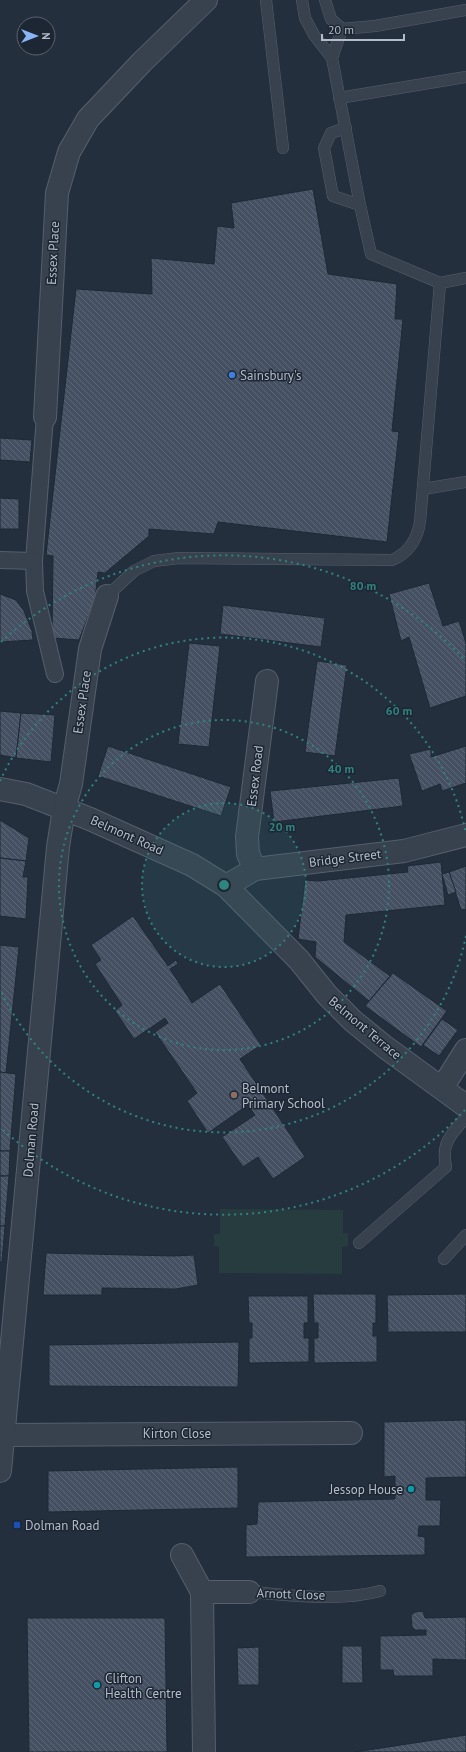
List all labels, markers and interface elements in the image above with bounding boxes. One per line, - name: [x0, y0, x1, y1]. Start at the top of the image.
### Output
- north arrow: [16, 16, 56, 56]
- scale bar: [322, 16, 404, 42]
- text: 20 m: [328, 22, 354, 37]
- text: N: [39, 32, 53, 40]
- street label: Essex Place: [43, 221, 63, 285]
- place label: Sainsbury's: [240, 367, 301, 384]
- marker: Sainsbury's: [227, 370, 237, 380]
- text: 80 m: [350, 578, 376, 593]
- street label: Essex Place: [69, 669, 95, 735]
- text: 60 m: [386, 703, 412, 718]
- street label: Essex Road: [243, 744, 267, 808]
- text: 40 m: [328, 761, 354, 776]
- street label: Belmont Road: [88, 811, 166, 859]
- text: 20 m: [269, 819, 295, 834]
- street label: Bridge Street: [308, 845, 383, 871]
- centre of rings: [217, 878, 231, 892]
- street label: Belmont Terrace: [325, 993, 405, 1063]
- place label: Belmont Primary School: [242, 1080, 325, 1112]
- marker: Belmont Primary School: [229, 1090, 239, 1100]
- street label: Dolman Road: [19, 1102, 43, 1178]
- street label: Kirton Close: [143, 1425, 211, 1442]
- place label: Jessop House: [328, 1481, 403, 1498]
- marker: Jessop House: [406, 1484, 416, 1494]
- place label: Dolman Road: [25, 1517, 99, 1534]
- marker: Dolman Road: [12, 1520, 22, 1530]
- street label: Arnott Close: [256, 1584, 326, 1604]
- place label: Clifton Health Centre: [105, 1670, 182, 1702]
- marker: Clifton Health Centre: [92, 1680, 102, 1690]

